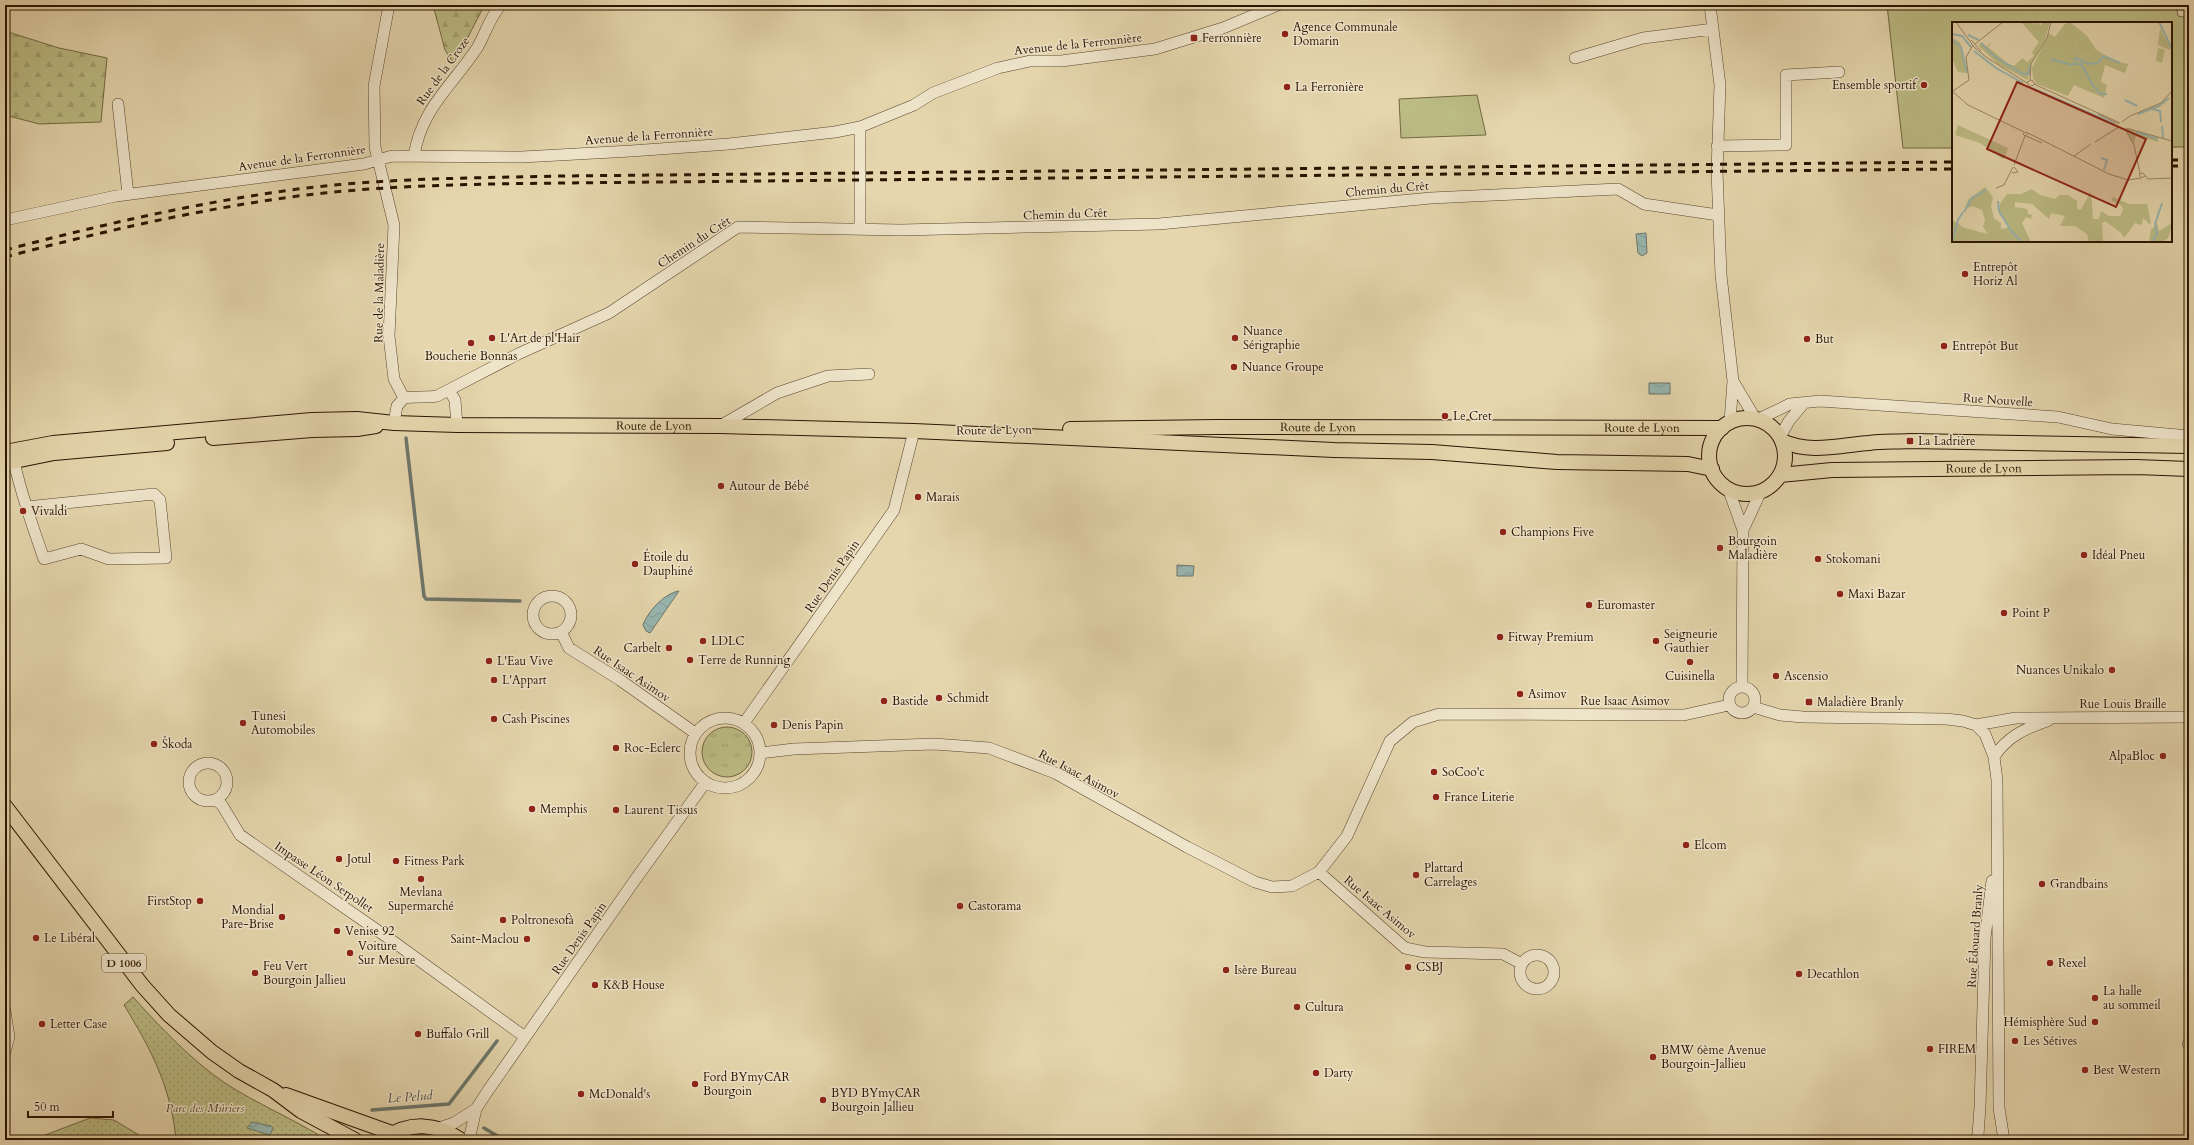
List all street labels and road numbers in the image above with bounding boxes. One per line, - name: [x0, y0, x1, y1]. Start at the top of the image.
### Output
- street label: Avenue de la Ferronnière: [1013, 29, 1143, 59]
- street label: Rue de la Croze: [413, 34, 473, 108]
- street label: Avenue de la Ferronnière: [584, 124, 714, 148]
- street label: Avenue de la Ferronnière: [237, 141, 367, 175]
- street label: Chemin du Crêt: [1345, 177, 1430, 201]
- street label: Chemin du Crêt: [1023, 205, 1107, 223]
- street label: Chemin du Crêt: [655, 212, 734, 272]
- street label: Rue de la Maladière: [370, 243, 388, 343]
- street label: Rue Nouvelle: [1963, 390, 2033, 410]
- street label: Route de Lyon: [616, 418, 692, 434]
- street label: Route de Lyon: [1280, 419, 1356, 435]
- street label: Route de Lyon: [1604, 420, 1680, 436]
- street label: Route de Lyon: [956, 421, 1032, 439]
- street label: Route de Lyon: [1946, 460, 2022, 477]
- street label: Rue Denis Papin: [801, 536, 863, 615]
- street label: Rue Isaac Asimov: [590, 642, 674, 706]
- street label: Rue Isaac Asimov: [1580, 693, 1671, 709]
- street label: Rue Louis Braille: [2079, 696, 2167, 712]
- street label: Rue Isaac Asimov: [1036, 746, 1123, 802]
- street label: Impasse Léon Serpollet: [272, 838, 377, 916]
- street label: Rue Isaac Asimov: [1341, 872, 1420, 942]
- street label: Rue Édouard Branly: [1962, 883, 1987, 988]
- street label: Rue Denis Papin: [548, 898, 610, 977]
- road number: D 1006: [102, 954, 146, 972]

